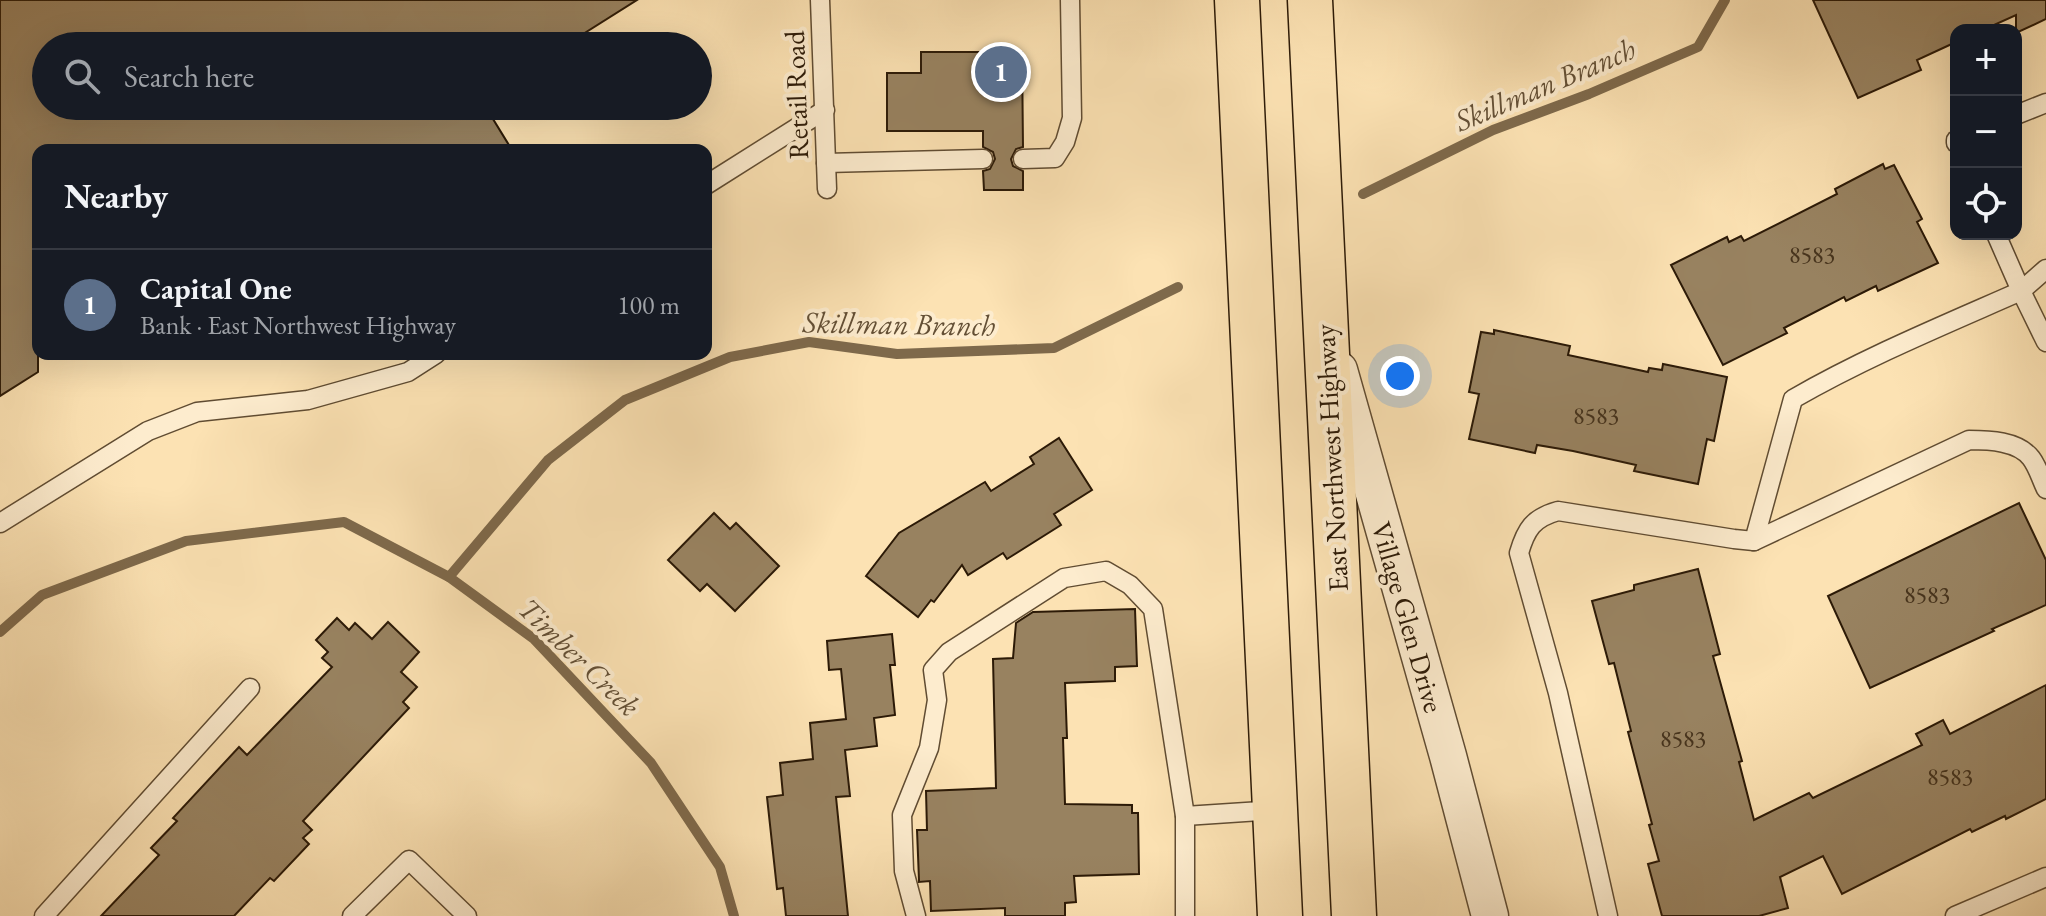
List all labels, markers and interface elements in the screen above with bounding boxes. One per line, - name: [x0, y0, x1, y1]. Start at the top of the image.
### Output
- map controls: [1950, 24, 2022, 240]
- button: +: [1950, 24, 2022, 96]
- street label: Retail Road: [776, 29, 816, 160]
- water label: Skillman Branch: [1448, 29, 1641, 141]
- search box: [32, 32, 712, 120]
- pin: 1: [975, 42, 1027, 102]
- icon: search: [60, 54, 104, 98]
- text: Search here: [124, 57, 254, 96]
- button: −: [1950, 96, 2022, 168]
- button: locate: [1950, 168, 2022, 240]
- text: Nearby: [64, 174, 168, 218]
- house number: 8583: [1789, 239, 1835, 270]
- text: Capital One: [140, 269, 292, 308]
- text: 1: [83, 288, 97, 322]
- text: 100 m: [617, 288, 680, 322]
- water label: Skillman Branch: [801, 302, 996, 345]
- text: Bank · East Northwest Highway: [140, 308, 456, 342]
- street label: East Northwest Highway: [1306, 323, 1356, 593]
- your location: [1380, 356, 1420, 396]
- house number: 8583: [1573, 400, 1619, 431]
- street label: Village Glen Drive: [1364, 518, 1452, 717]
- house number: 8583: [1904, 579, 1950, 610]
- water label: Timber Creek: [510, 589, 649, 725]
- house number: 8583: [1660, 723, 1706, 754]
- house number: 8583: [1927, 761, 1973, 792]

